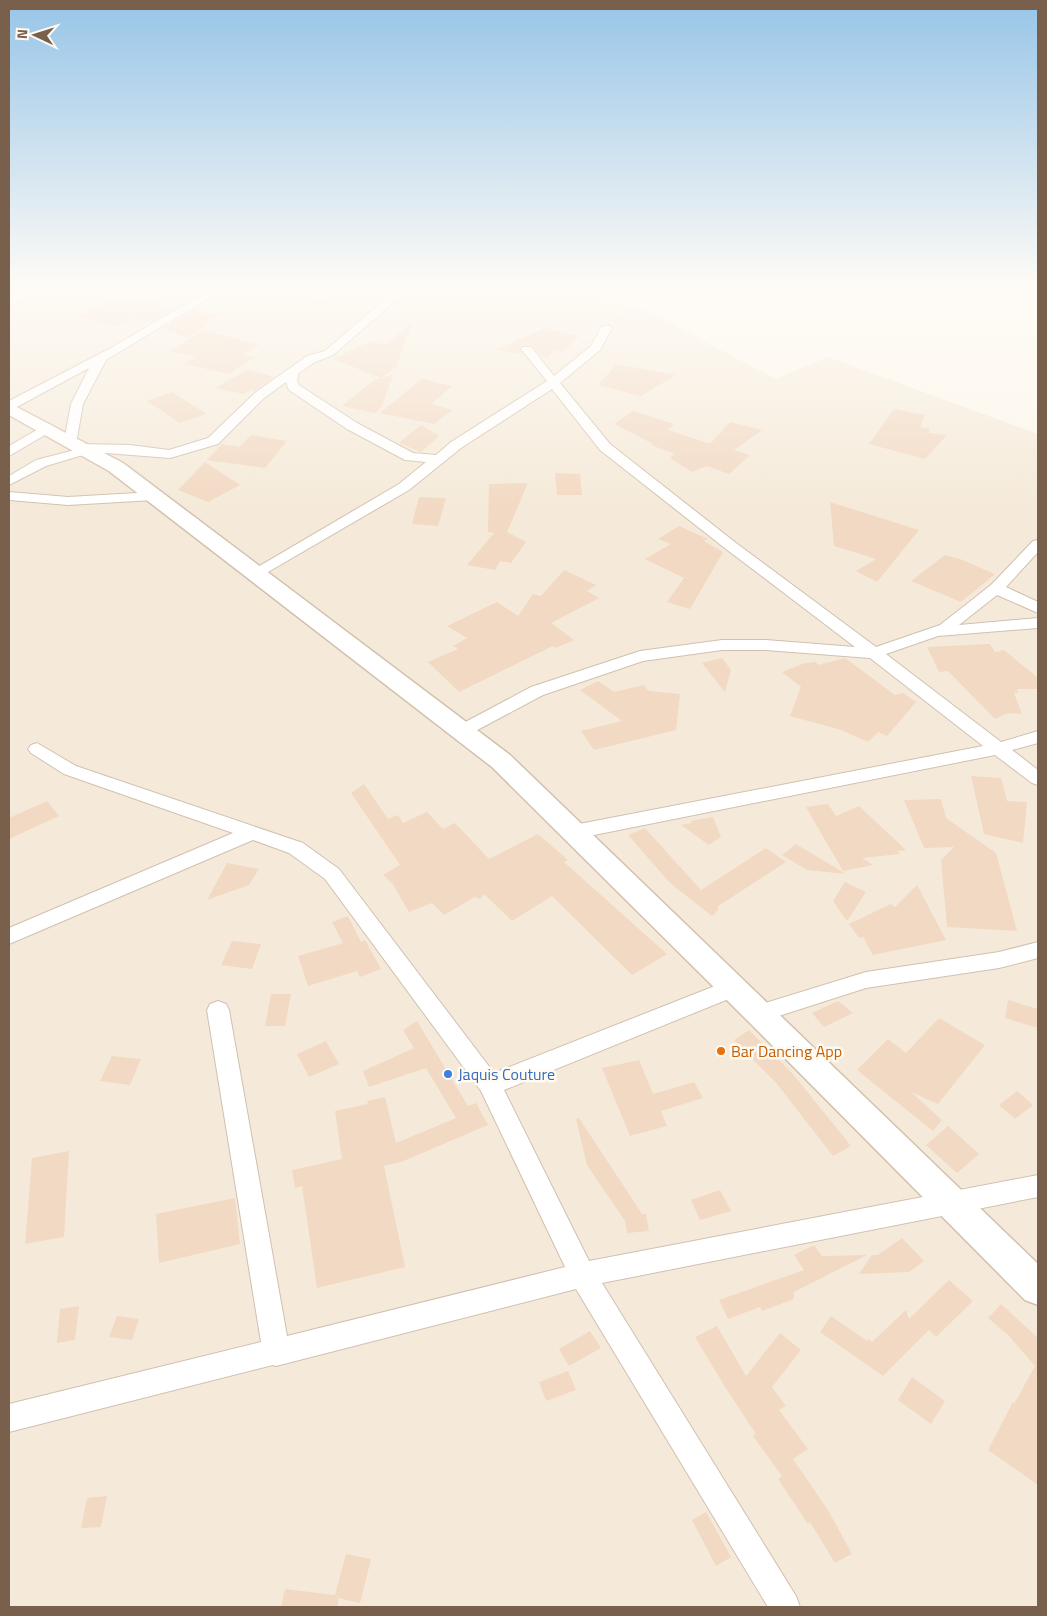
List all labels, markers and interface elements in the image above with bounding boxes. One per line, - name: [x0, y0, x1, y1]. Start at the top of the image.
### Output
- north arrow: [10, 10, 60, 60]
- text: N: [11, 28, 32, 40]
- place label: Bar Dancing App: [731, 1039, 842, 1063]
- marker: Bar Dancing App: [715, 1045, 727, 1057]
- place label: Jaquis Couture: [458, 1062, 555, 1086]
- marker: Jaquis Couture: [442, 1068, 454, 1080]

